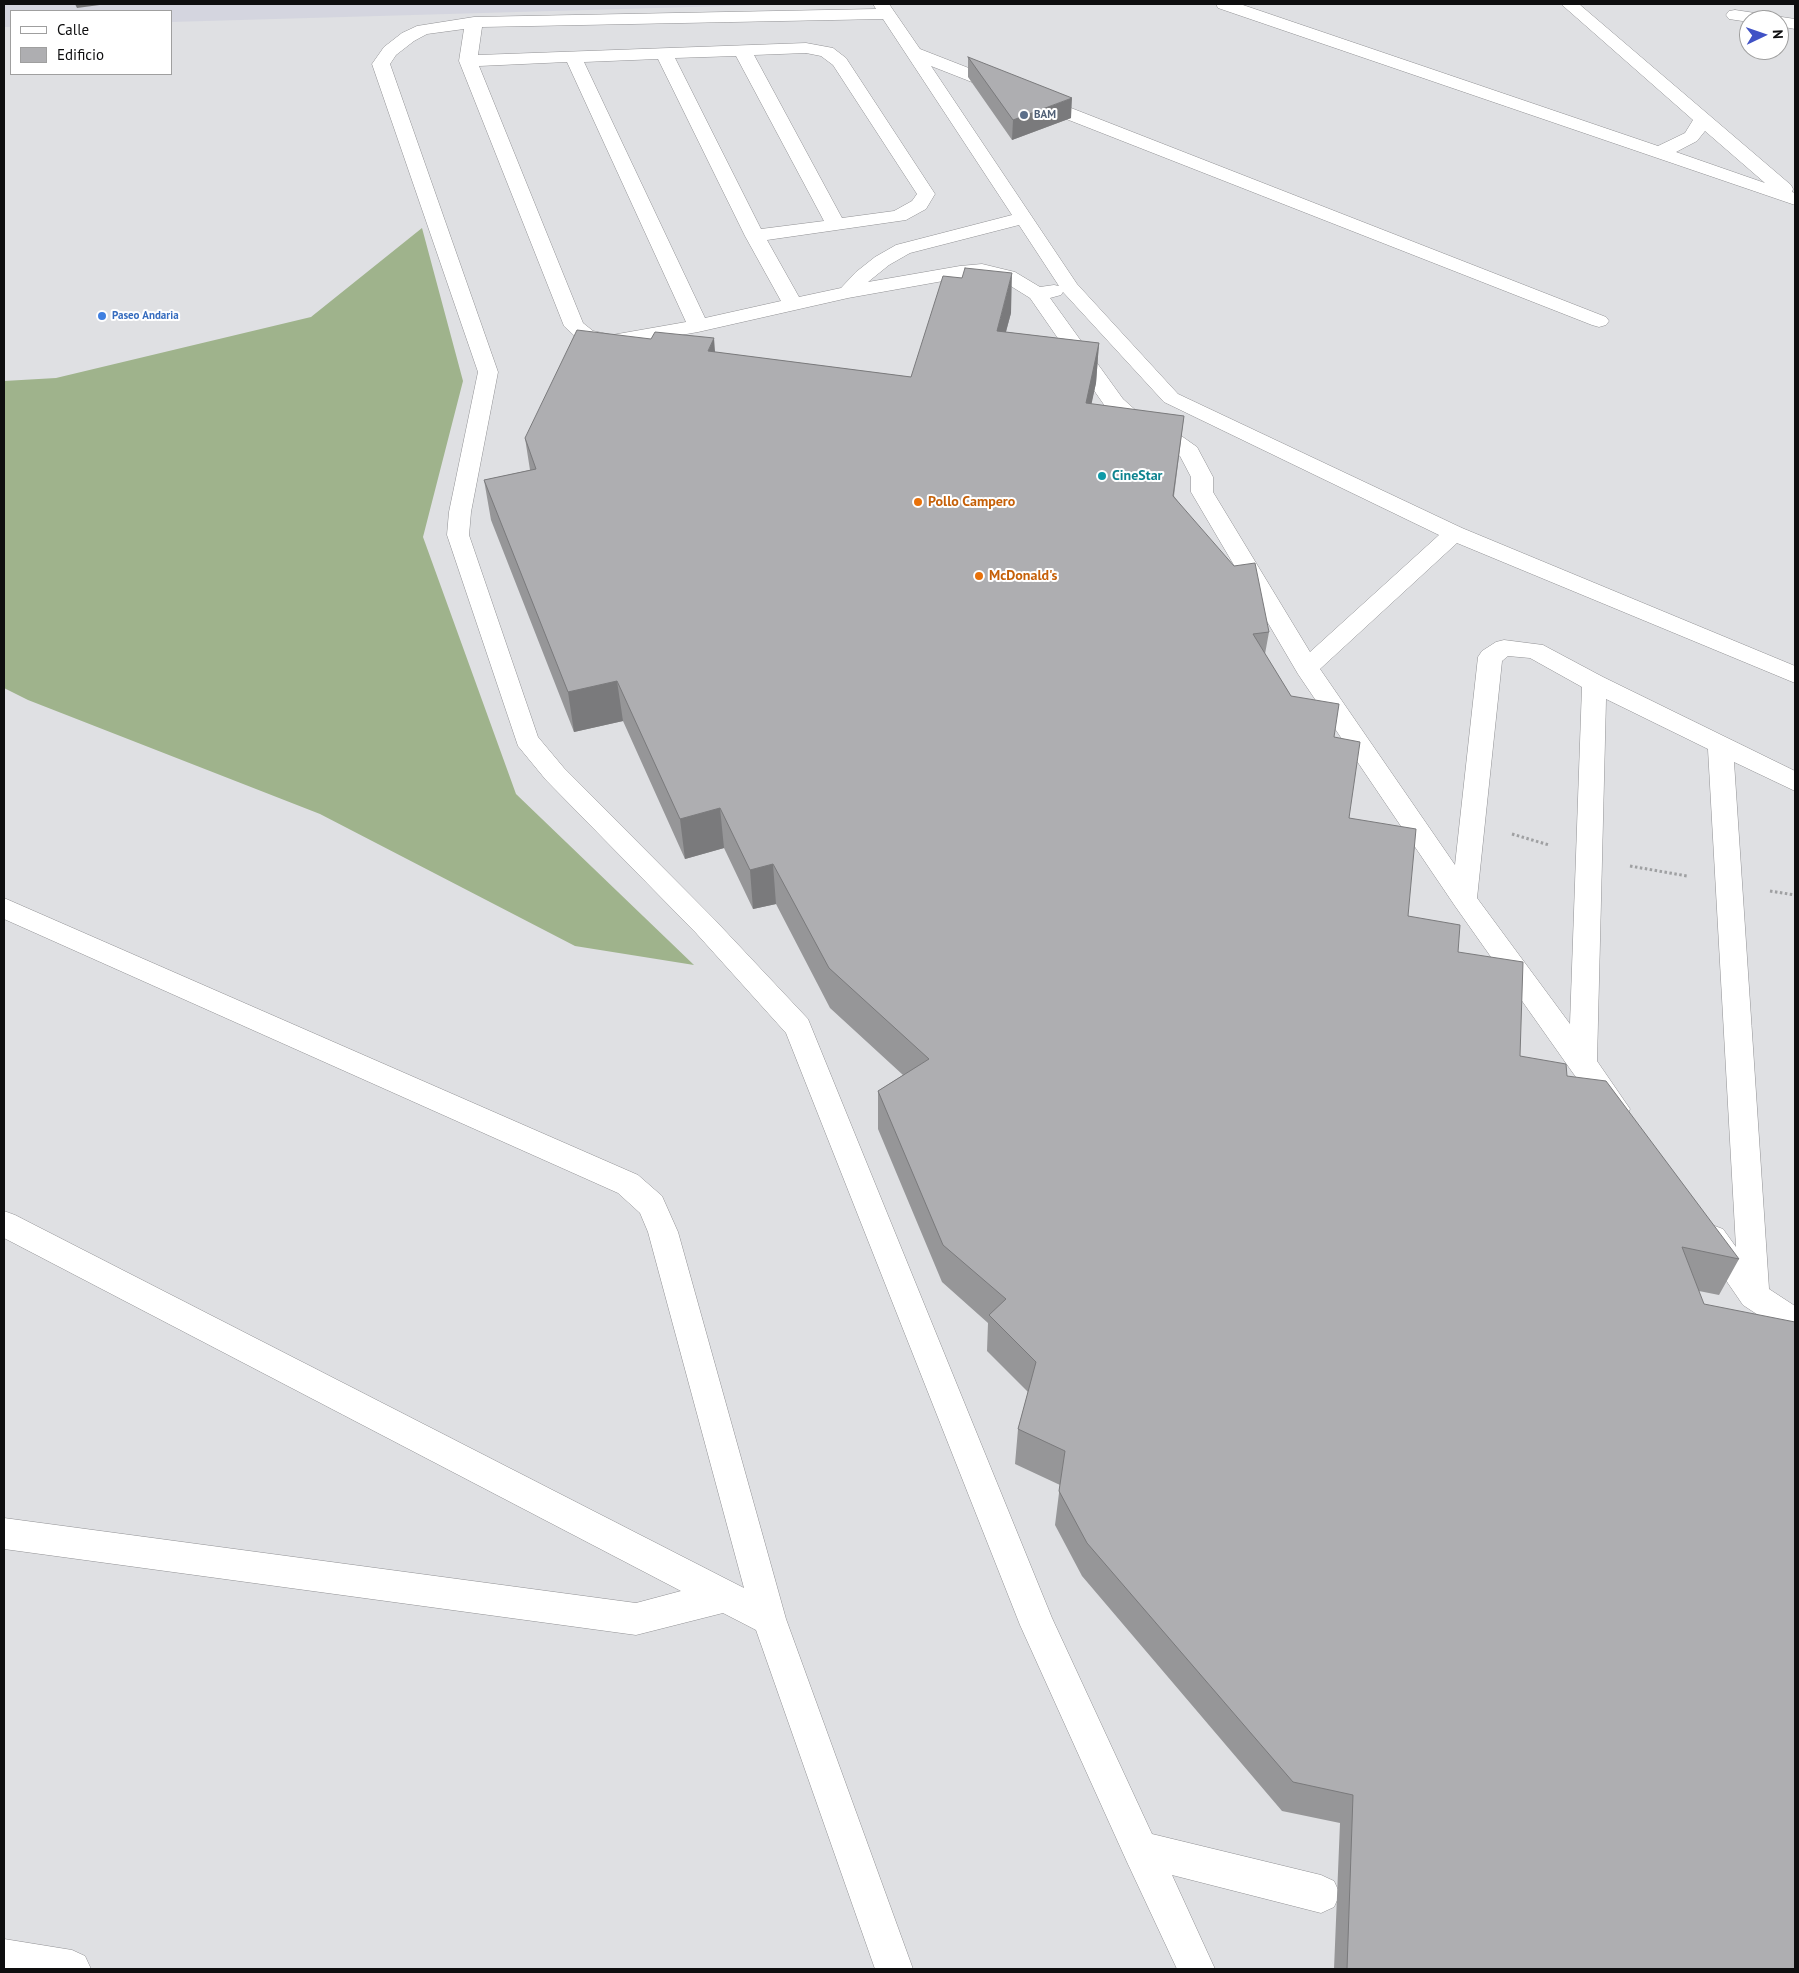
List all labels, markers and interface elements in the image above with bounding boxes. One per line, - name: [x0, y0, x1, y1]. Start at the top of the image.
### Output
- legend: [10, 10, 172, 75]
- north arrow: [1739, 10, 1789, 60]
- text: Calle: [57, 20, 89, 39]
- text: N: [1769, 29, 1787, 39]
- text: Edificio: [57, 45, 104, 64]
- place label: BAM: [1034, 108, 1056, 122]
- marker: BAM: [1018, 109, 1030, 121]
- place label: Paseo Andaria: [112, 309, 179, 323]
- marker: Paseo Andaria: [96, 310, 108, 322]
- place label: CineStar: [1112, 468, 1162, 484]
- marker: CineStar: [1096, 470, 1108, 482]
- place label: Pollo Campero: [928, 494, 1015, 510]
- marker: Pollo Campero: [912, 496, 924, 508]
- place label: McDonald's: [989, 568, 1058, 584]
- marker: McDonald's: [973, 570, 985, 582]

